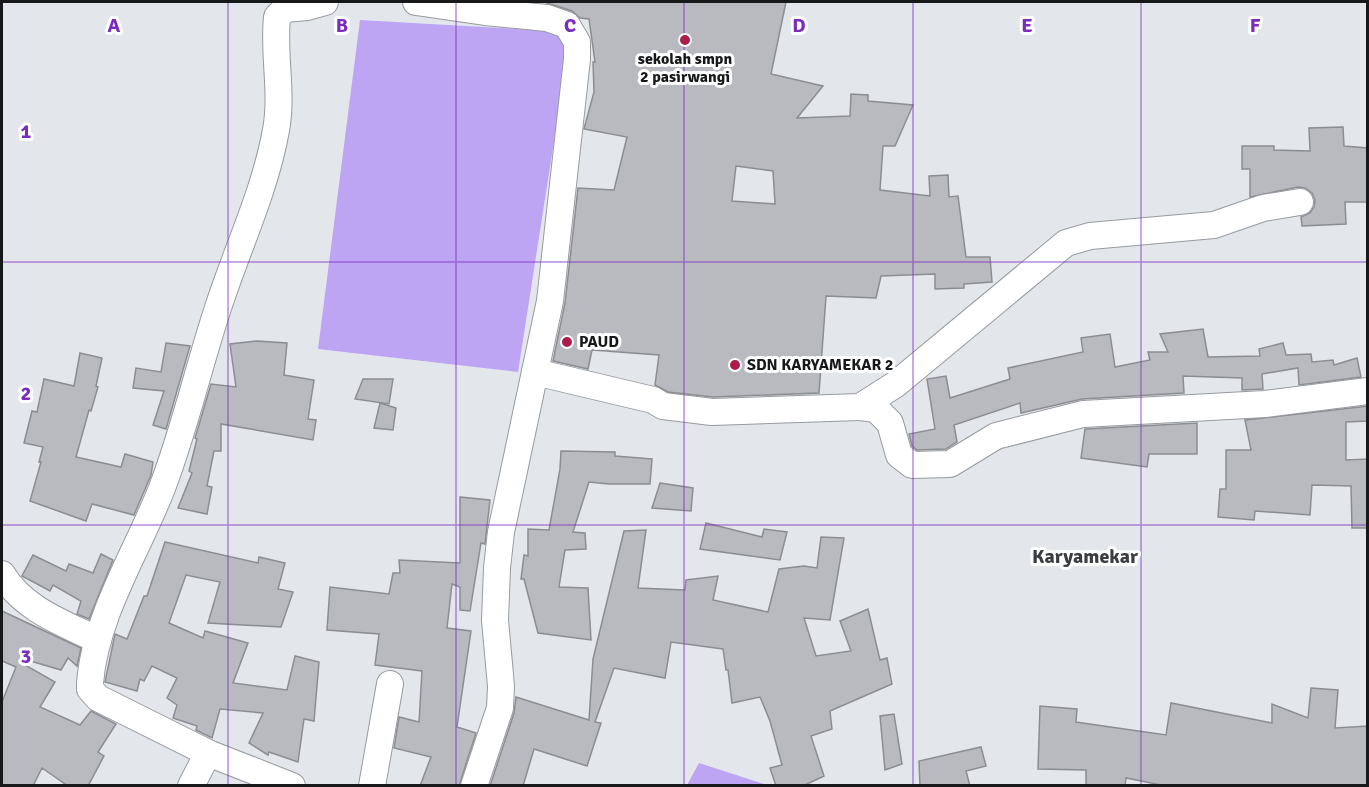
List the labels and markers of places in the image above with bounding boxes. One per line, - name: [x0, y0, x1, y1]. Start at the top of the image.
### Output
- marker: sekolah smpn 2 pasirwangi: [678, 33, 692, 47]
- place label: sekolah smpn 2 pasirwangi: [638, 49, 732, 87]
- place label: PAUD: [579, 332, 619, 352]
- marker: PAUD: [560, 335, 574, 349]
- place label: SDN KARYAMEKAR 2: [747, 355, 894, 375]
- marker: SDN KARYAMEKAR 2: [728, 358, 742, 372]

